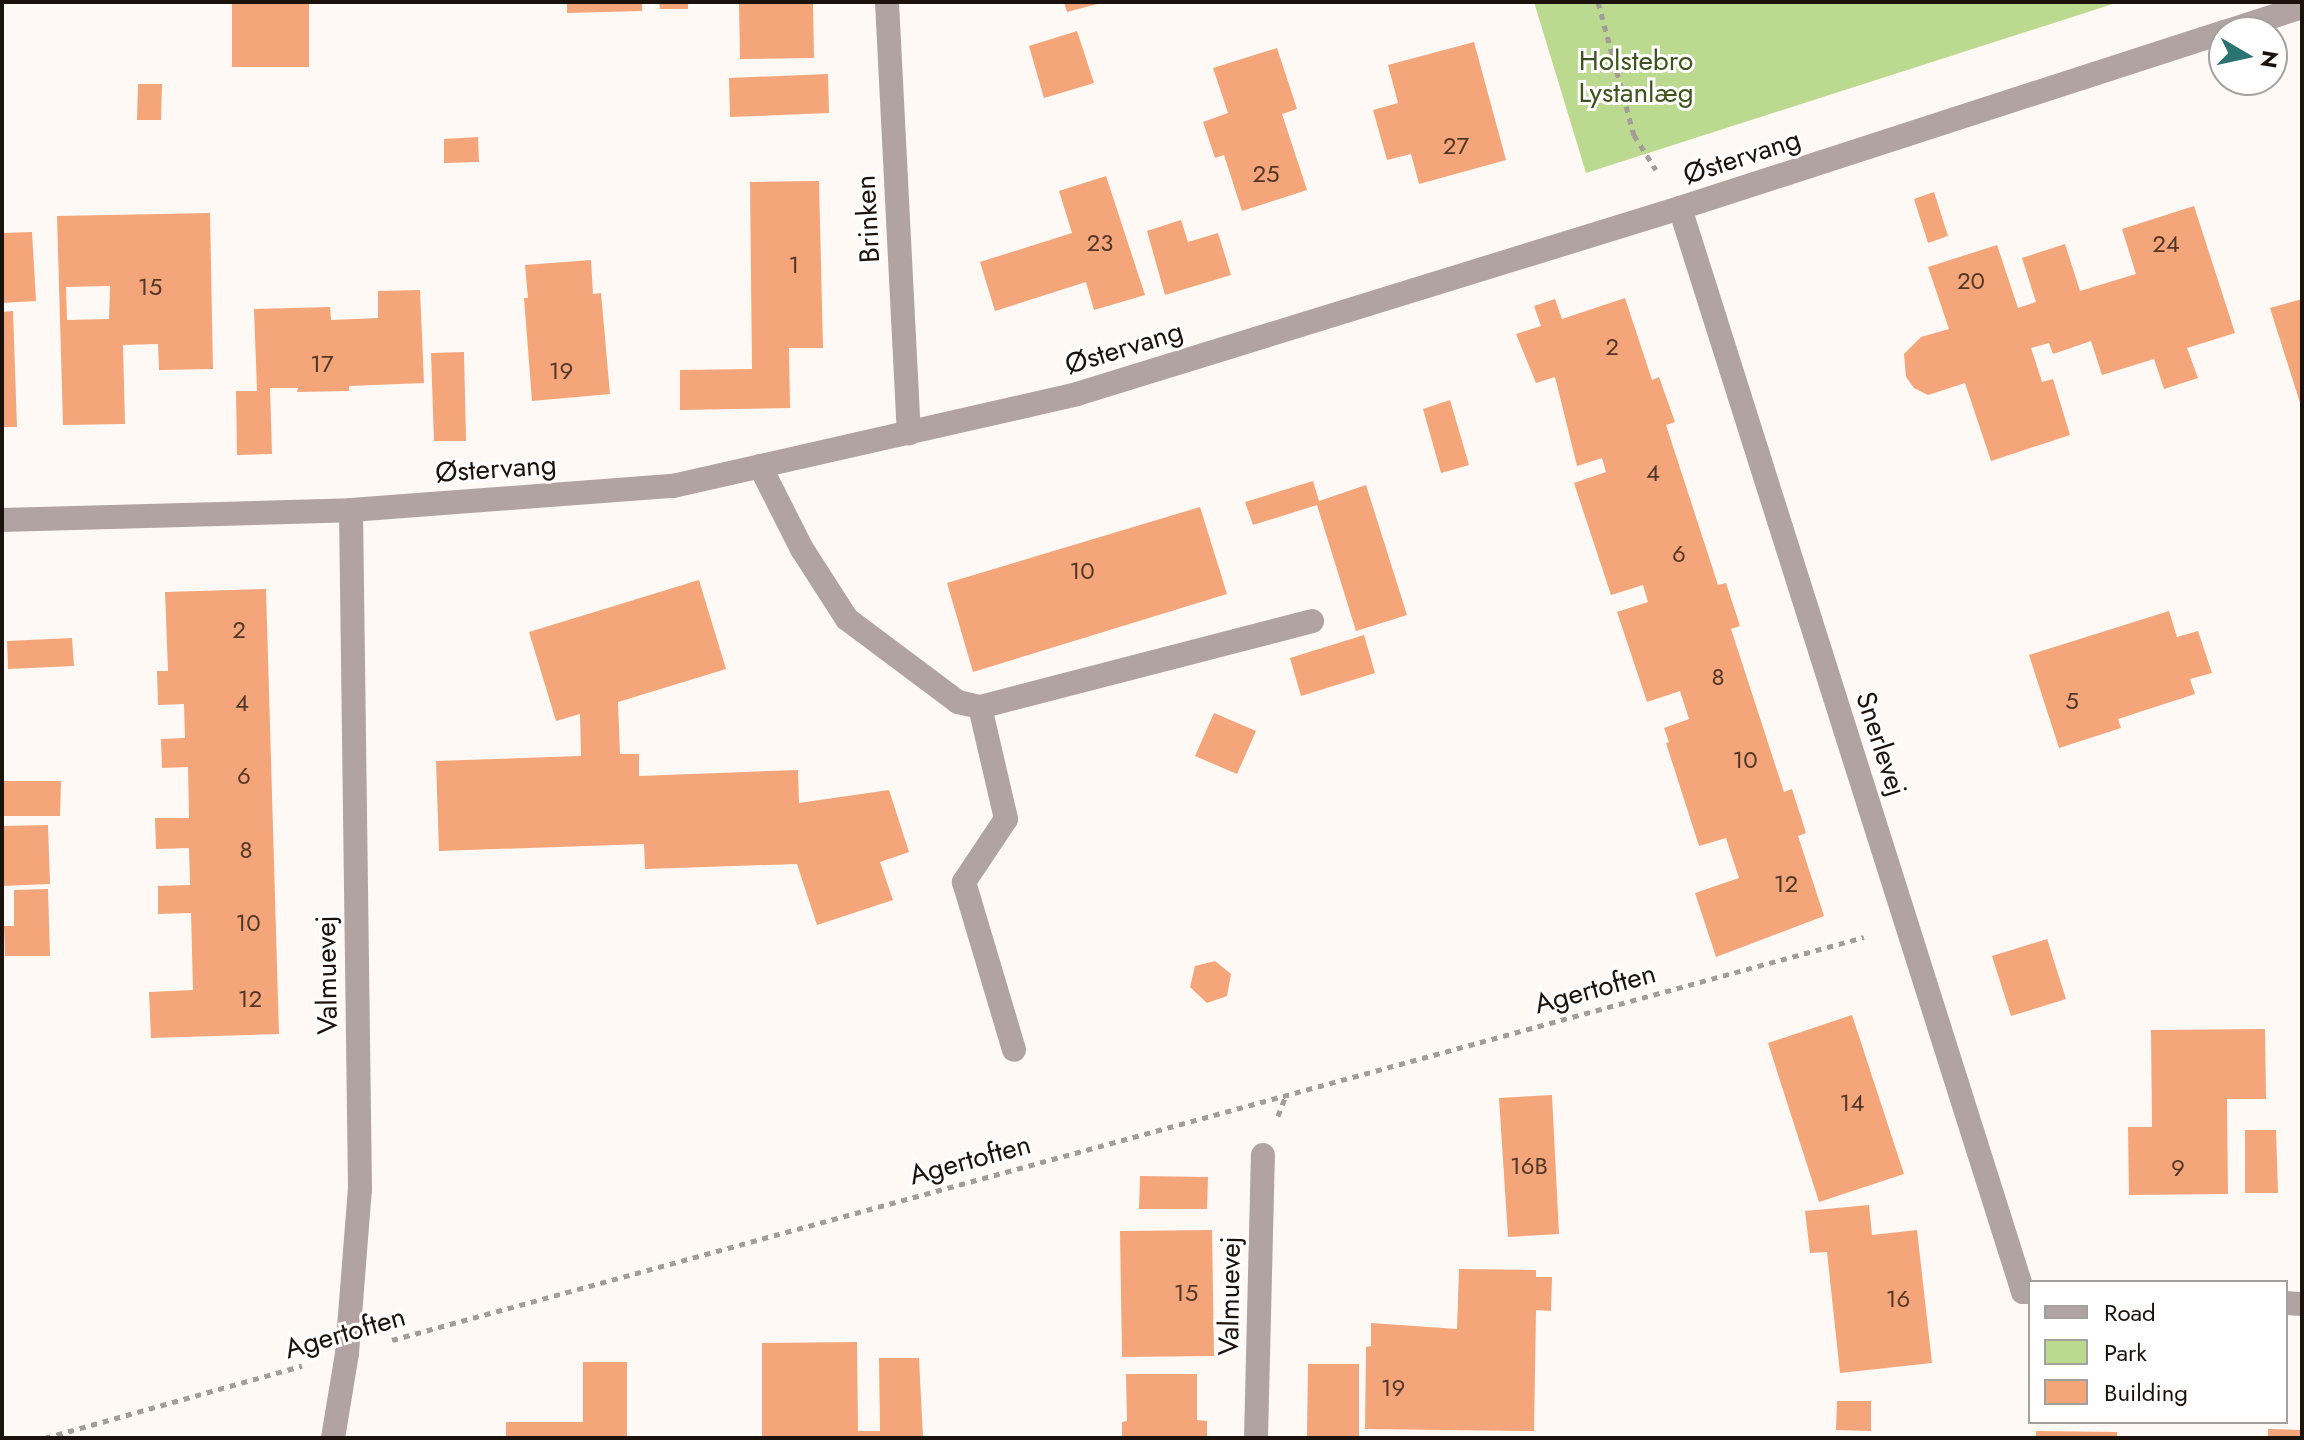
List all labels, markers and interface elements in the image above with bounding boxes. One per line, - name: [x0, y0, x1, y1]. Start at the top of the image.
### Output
- north arrow: [2208, 16, 2288, 96]
- park label: Holstebro Lystanlæg: [1578, 44, 1694, 110]
- text: N: [2253, 48, 2287, 71]
- street label: Østervang: [1679, 122, 1805, 192]
- house number: 27: [1443, 132, 1469, 160]
- house number: 25: [1252, 160, 1280, 188]
- street label: Brinken: [849, 174, 887, 264]
- house number: 23: [1087, 229, 1113, 257]
- house number: 24: [2152, 230, 2180, 258]
- house number: 1: [789, 251, 799, 279]
- house number: 20: [1957, 267, 1985, 295]
- house number: 15: [138, 273, 162, 301]
- street label: Østervang: [1061, 314, 1187, 382]
- house number: 2: [1605, 333, 1619, 361]
- house number: 17: [310, 350, 334, 378]
- house number: 19: [549, 357, 573, 385]
- street label: Østervang: [434, 448, 558, 490]
- house number: 4: [1646, 459, 1660, 487]
- house number: 6: [1672, 540, 1686, 568]
- house number: 10: [1069, 557, 1095, 585]
- house number: 2: [232, 616, 246, 644]
- house number: 8: [1711, 663, 1725, 691]
- house number: 5: [2065, 687, 2079, 715]
- street label: Snerlevej: [1848, 688, 1914, 800]
- house number: 4: [235, 689, 249, 717]
- house number: 10: [1732, 746, 1758, 774]
- house number: 6: [237, 762, 251, 790]
- house number: 8: [239, 836, 253, 864]
- house number: 12: [1774, 870, 1798, 898]
- house number: 10: [235, 909, 261, 937]
- street label: Valmuevej: [309, 915, 345, 1035]
- street label: Agertoften: [1531, 957, 1659, 1021]
- house number: 12: [238, 985, 262, 1013]
- house number: 14: [1840, 1089, 1864, 1117]
- street label: Agertoften: [906, 1128, 1034, 1192]
- house number: 16B: [1510, 1152, 1548, 1180]
- house number: 9: [2171, 1154, 2185, 1182]
- street label: Valmuevej: [1212, 1236, 1248, 1356]
- house number: 15: [1174, 1279, 1198, 1307]
- legend: [2028, 1280, 2288, 1424]
- house number: 16: [1886, 1285, 1910, 1313]
- text: Road: [2104, 1295, 2156, 1330]
- street label: Agertoften: [281, 1300, 409, 1366]
- text: Park: [2104, 1335, 2147, 1370]
- house number: 19: [1381, 1374, 1405, 1402]
- text: Building: [2104, 1375, 2188, 1410]

